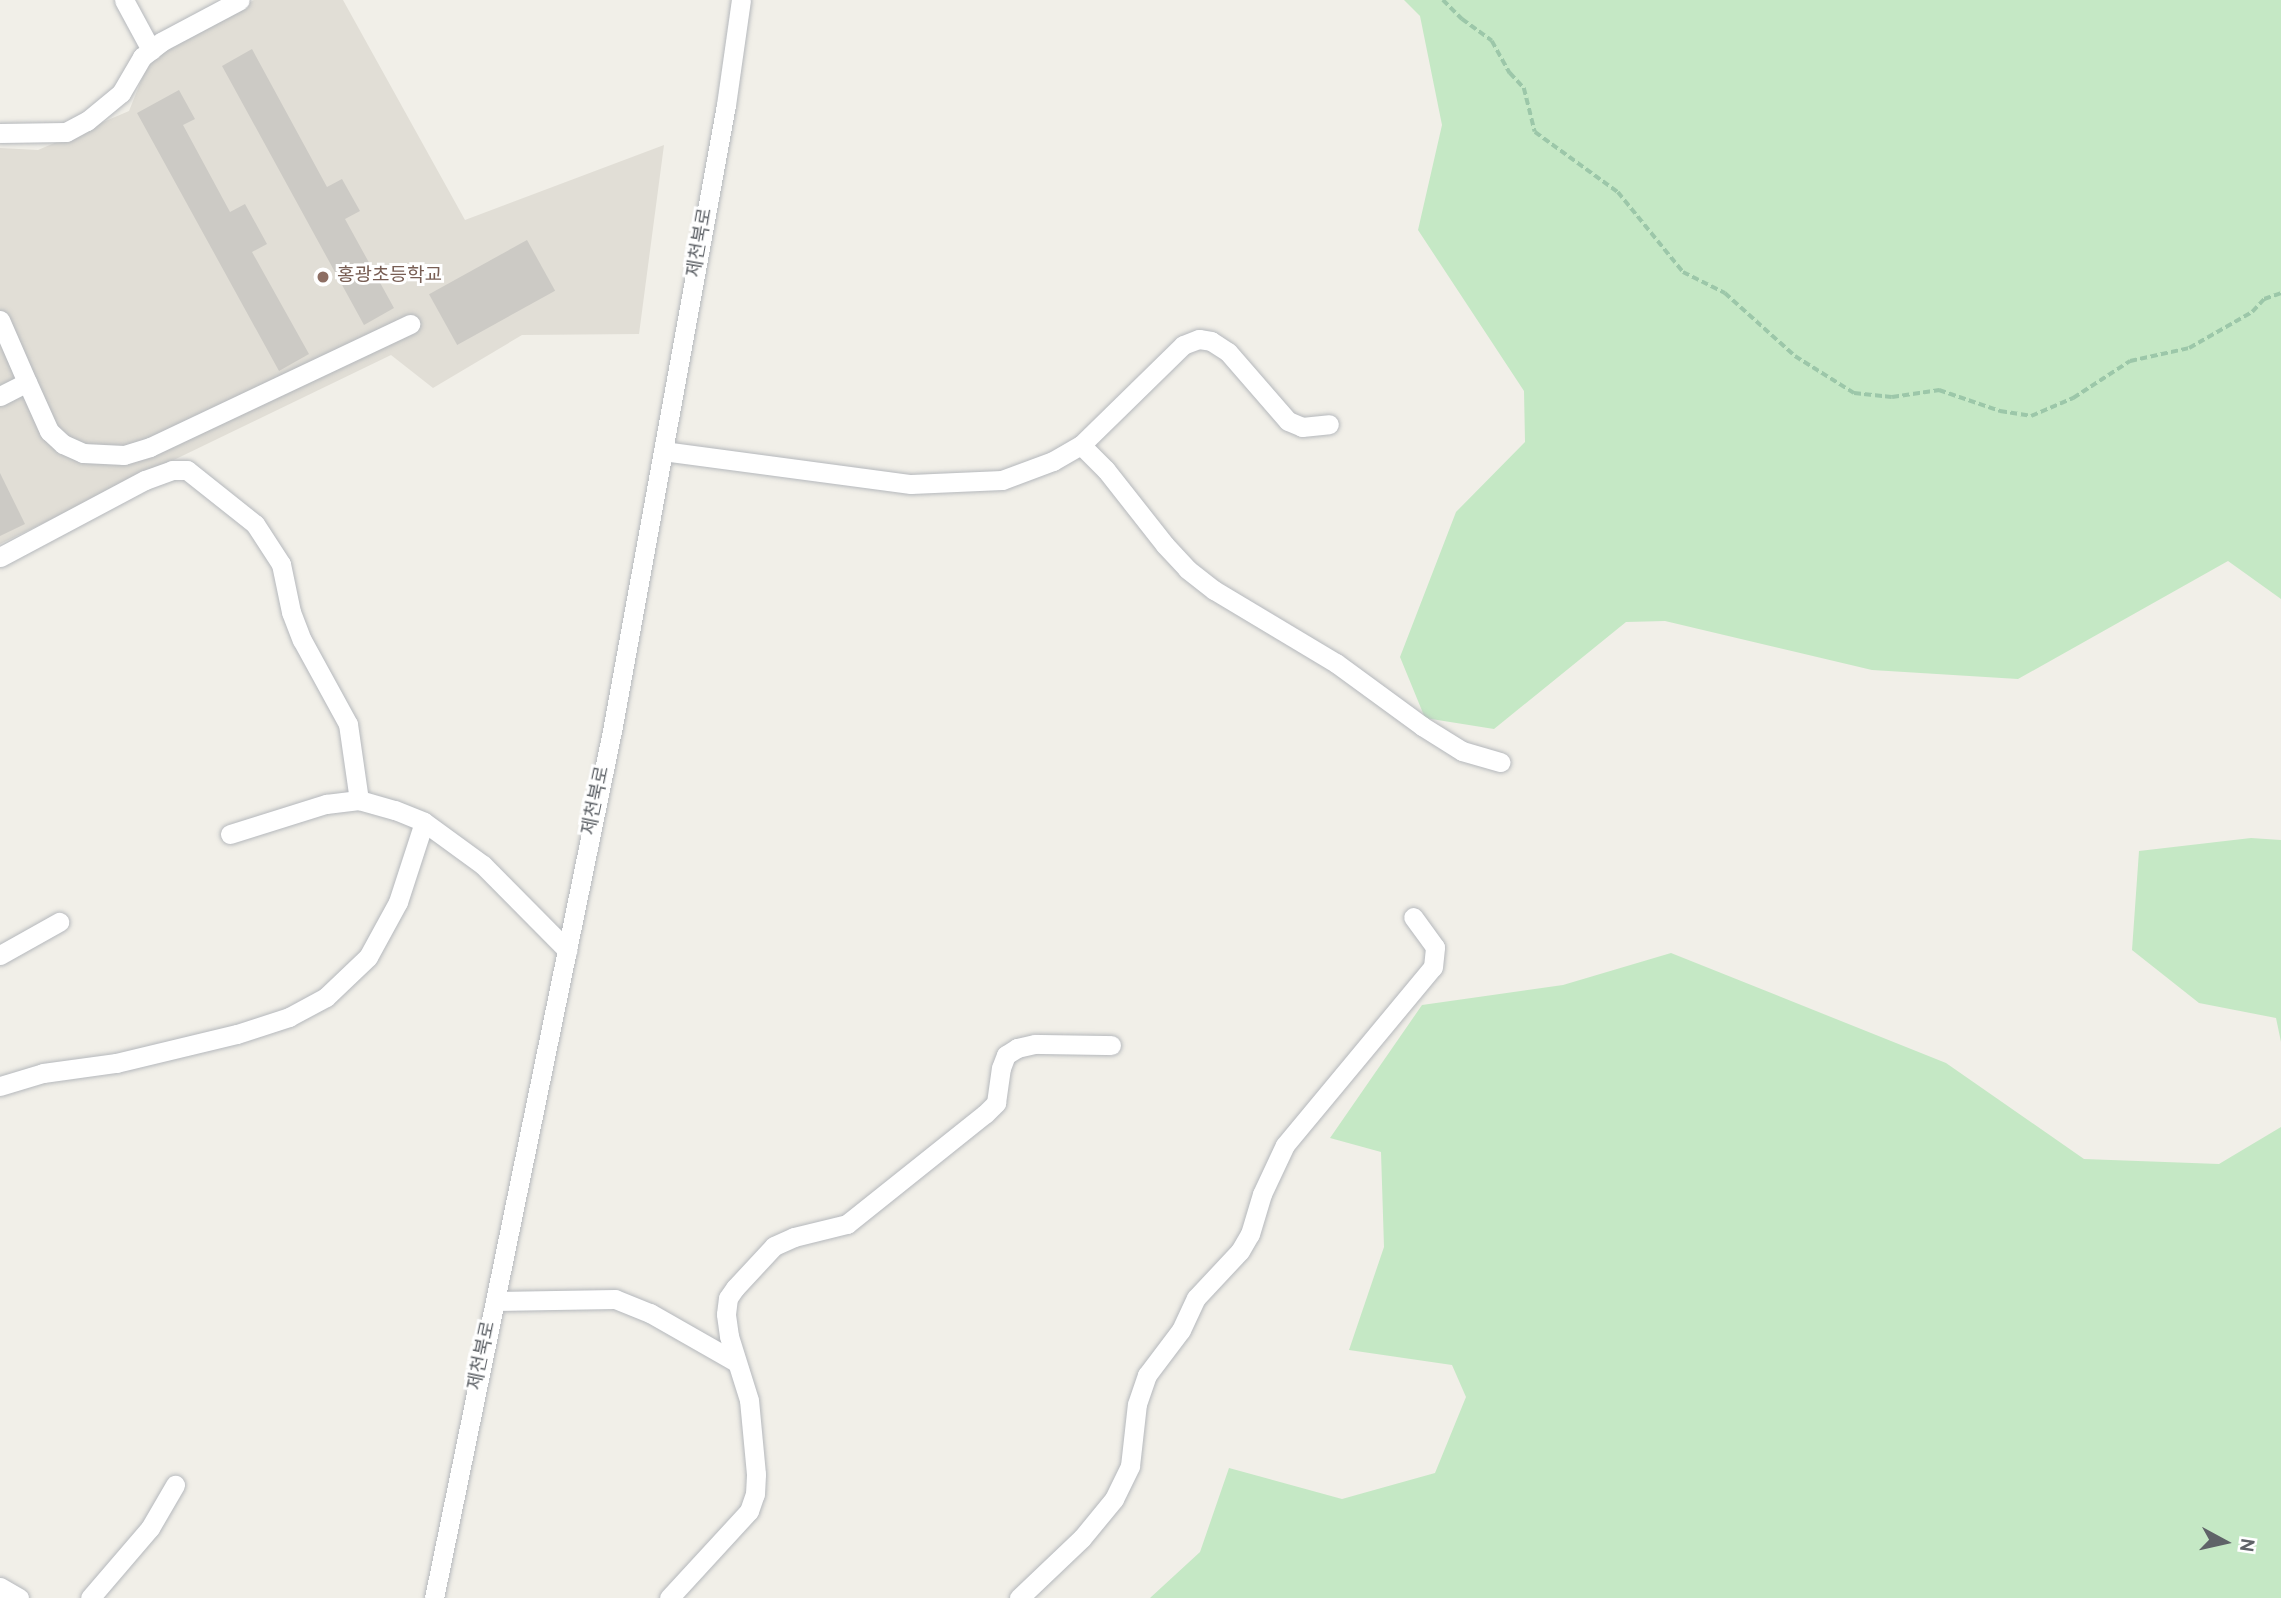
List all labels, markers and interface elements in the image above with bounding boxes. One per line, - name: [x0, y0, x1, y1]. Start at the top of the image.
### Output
- street label: 제천북로: [684, 207, 718, 279]
- place label: 홍광초등학교: [337, 266, 442, 288]
- marker: 홍광초등학교: [315, 269, 331, 285]
- street label: 제천북로: [579, 764, 615, 838]
- street label: 제천북로: [465, 1319, 501, 1393]
- north arrow: [2190, 1507, 2260, 1577]
- text: N: [2233, 1536, 2259, 1553]

